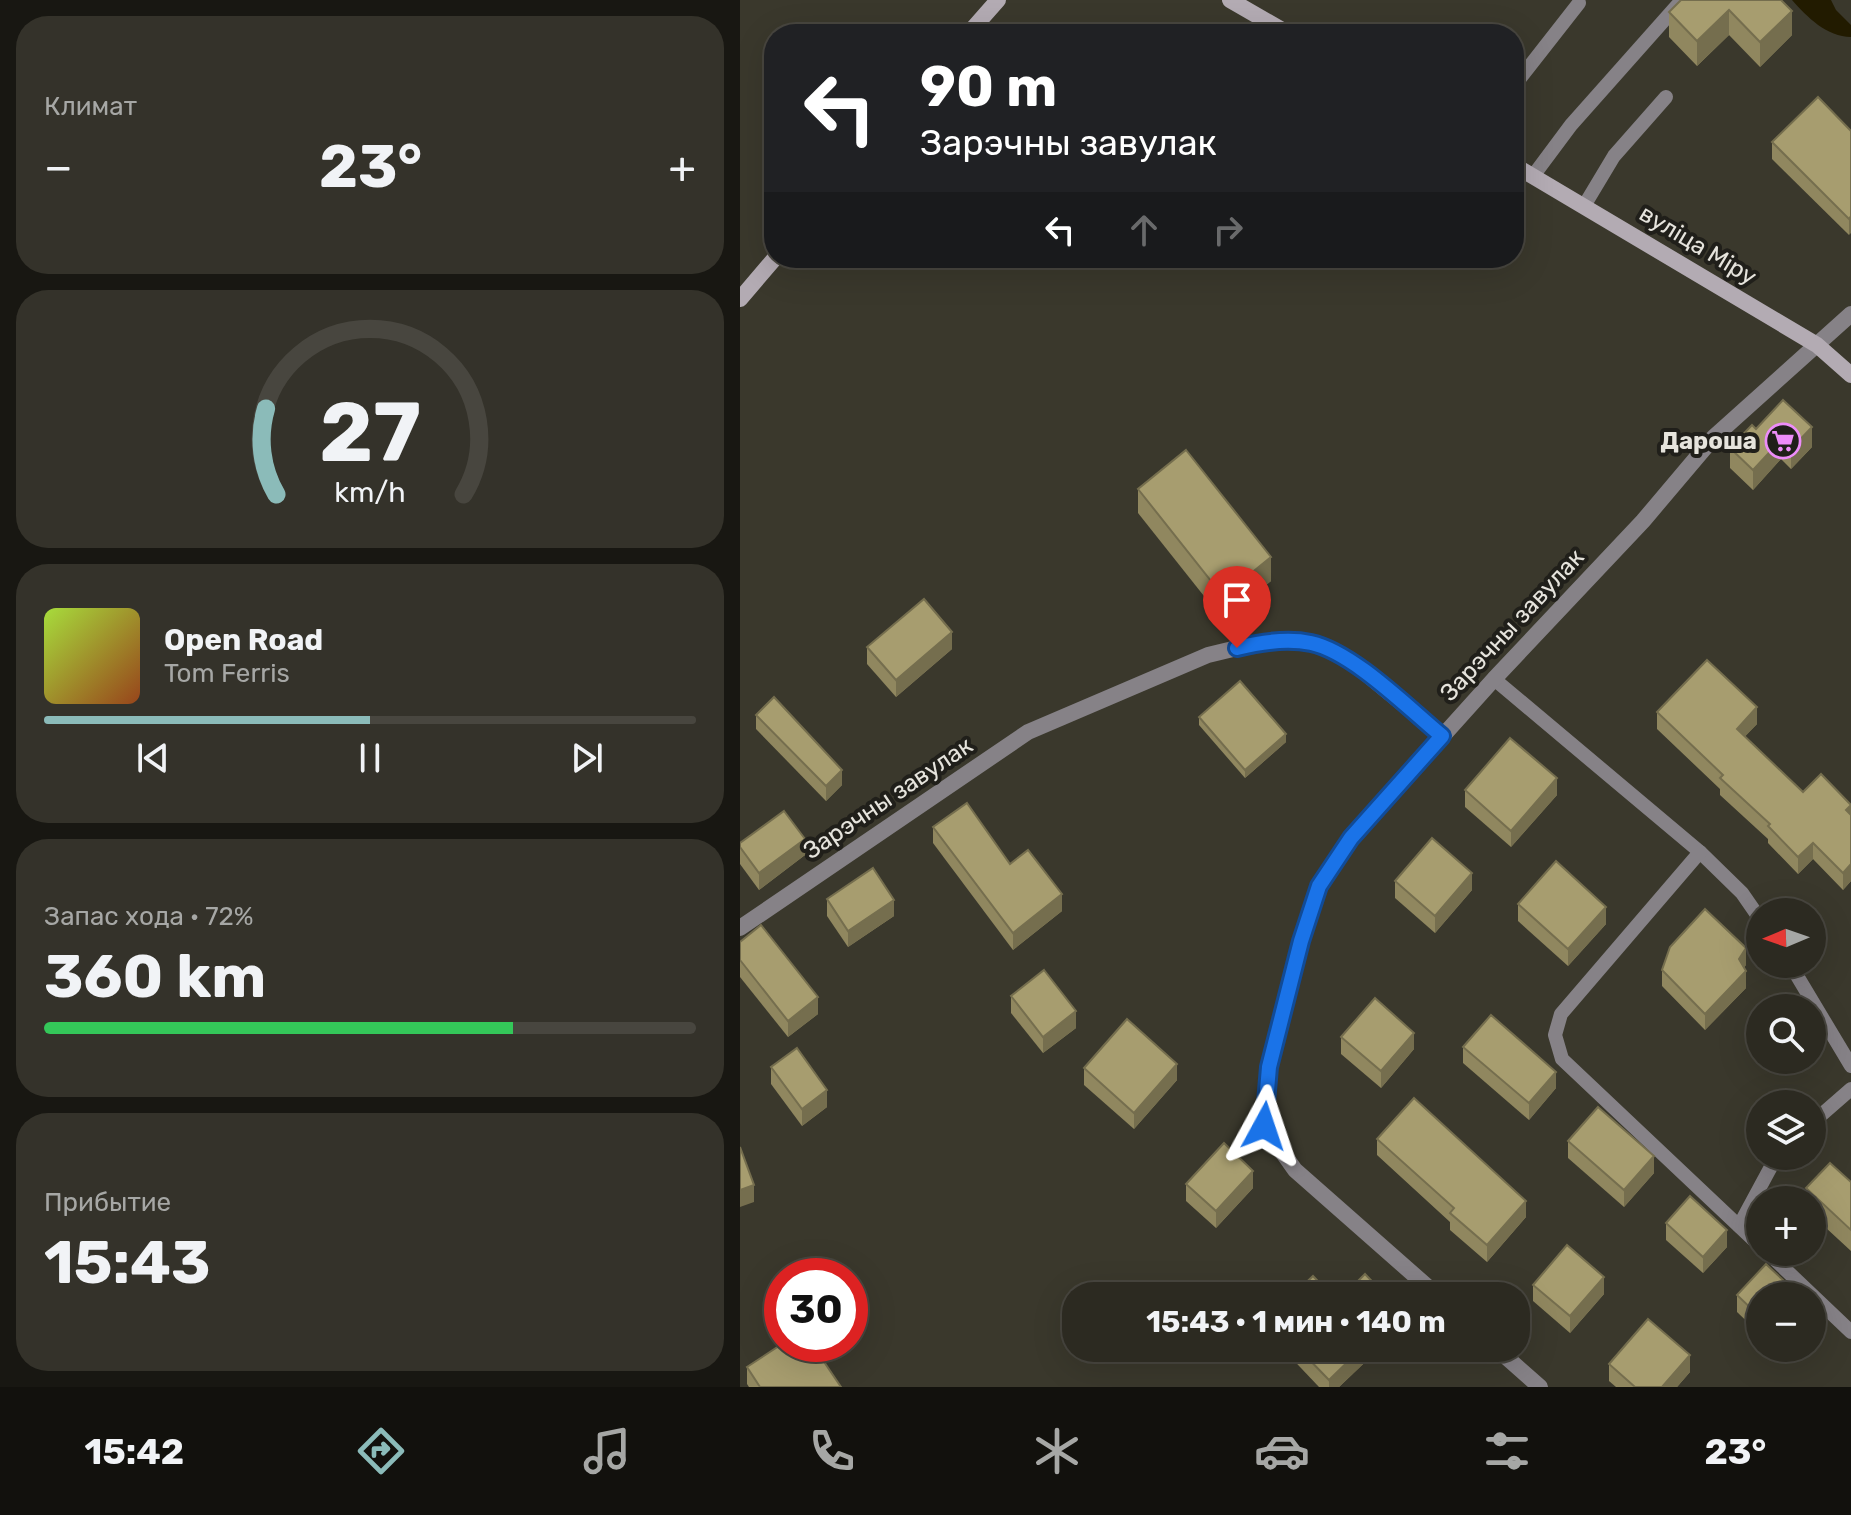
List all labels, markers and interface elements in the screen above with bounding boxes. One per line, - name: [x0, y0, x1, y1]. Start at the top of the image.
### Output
- text: 90 m: [920, 54, 1057, 120]
- icon: left: [788, 56, 892, 160]
- text: Климат: [44, 91, 137, 122]
- text: Зарэчны завулак: [920, 121, 1217, 164]
- text: 23°: [319, 131, 422, 202]
- text: −: [44, 141, 73, 193]
- text: +: [669, 141, 696, 193]
- street label: вуліца Міру: [1634, 199, 1762, 291]
- icon: left: [1038, 208, 1082, 252]
- icon: ahead: [1122, 208, 1166, 252]
- icon: right: [1206, 208, 1250, 252]
- text: 27: [319, 383, 421, 482]
- supermarket icon: Дароша: [1764, 422, 1802, 460]
- place label: Дароша: [1660, 427, 1757, 455]
- text: km/h: [334, 475, 406, 509]
- street label: Зарэчны завулак: [1434, 543, 1590, 707]
- pin: [1203, 566, 1271, 648]
- icon: arrive: [1215, 578, 1259, 622]
- text: Open Road: [164, 622, 323, 658]
- text: Tom Ferris: [164, 658, 290, 689]
- street label: Зарэчны завулак: [798, 731, 978, 865]
- icon: previous: [131, 736, 175, 780]
- icon: pause: [348, 736, 392, 780]
- icon: next: [565, 736, 609, 780]
- north arrow: [1746, 898, 1826, 978]
- map controls: [1746, 898, 1826, 1362]
- text: Запас хода · 72%: [44, 901, 254, 932]
- text: 360 km: [44, 941, 266, 1012]
- button: search: [1746, 994, 1826, 1074]
- position arrow: [1222, 1084, 1306, 1168]
- button: layers: [1746, 1090, 1826, 1170]
- button: +: [1746, 1186, 1826, 1266]
- text: Прибытие: [44, 1187, 171, 1218]
- text: 15:43: [44, 1227, 211, 1298]
- speed limit sign: 30: [764, 1258, 868, 1362]
- button: −: [1746, 1282, 1826, 1362]
- text: 15:43 · 1 мин · 140 m: [1146, 1304, 1446, 1340]
- icon: directions: [353, 1423, 409, 1479]
- icon: music: [579, 1423, 635, 1479]
- icon: phone: [804, 1423, 860, 1479]
- icon: climate: [1029, 1423, 1085, 1479]
- icon: car: [1254, 1423, 1310, 1479]
- icon: filters: [1479, 1423, 1535, 1479]
- text: 15:42: [85, 1430, 184, 1473]
- text: 23°: [1704, 1430, 1766, 1473]

